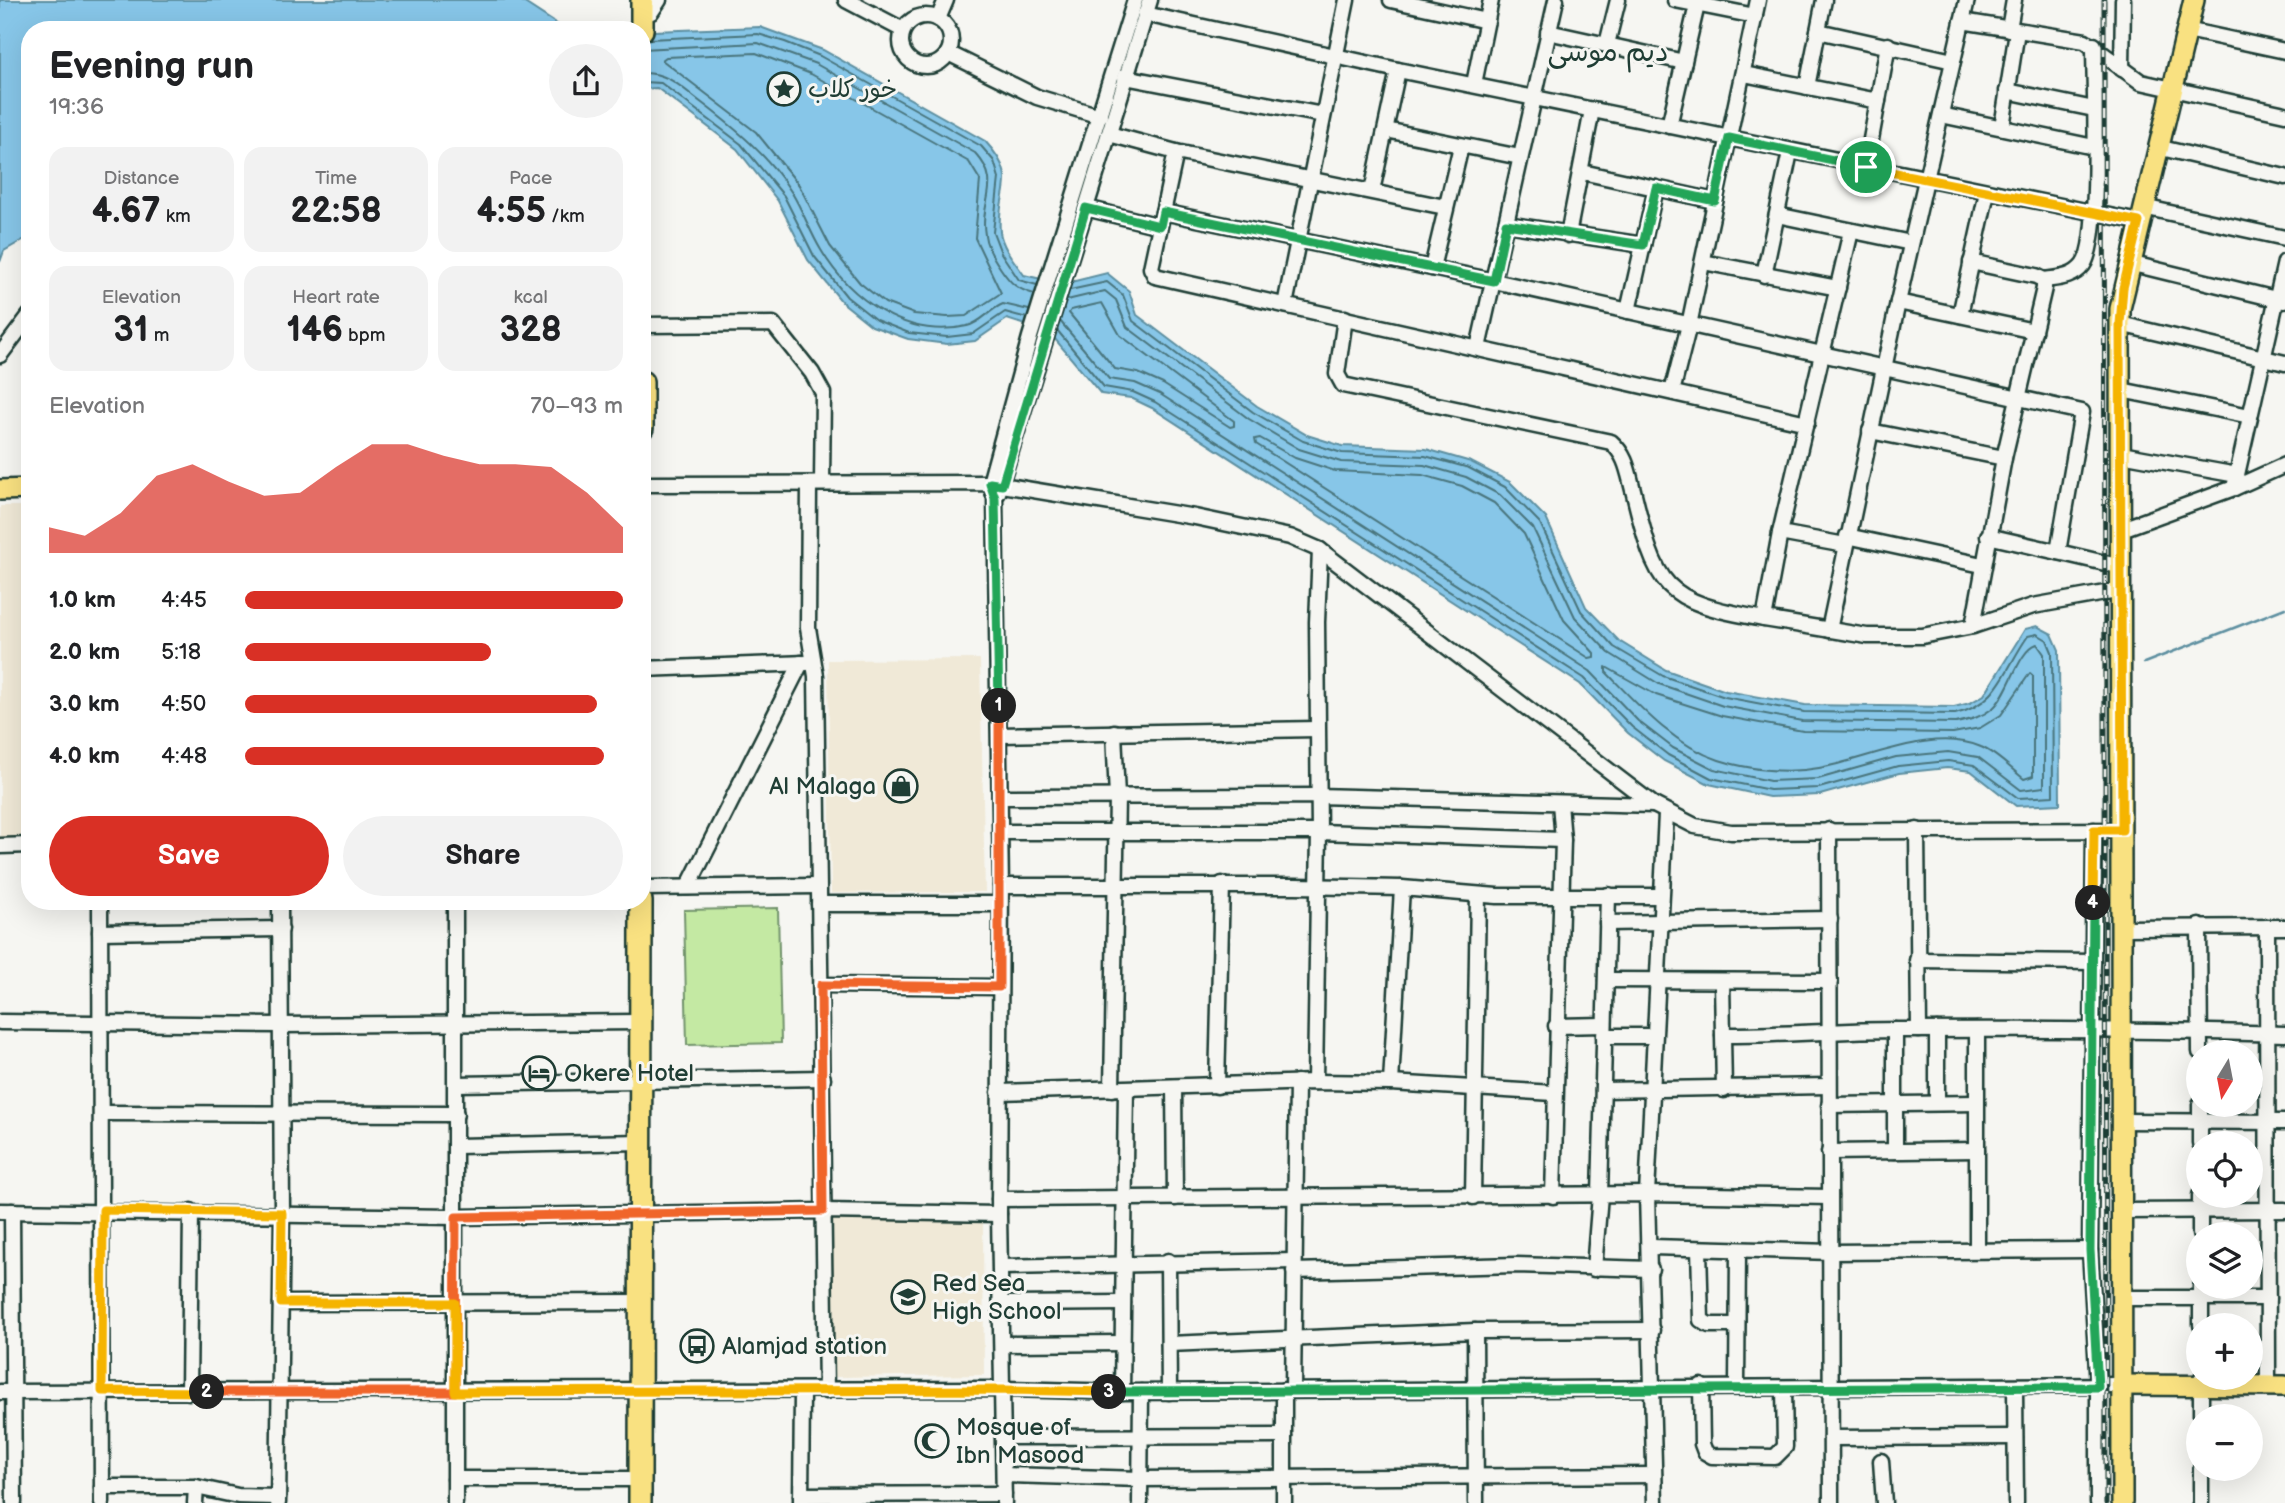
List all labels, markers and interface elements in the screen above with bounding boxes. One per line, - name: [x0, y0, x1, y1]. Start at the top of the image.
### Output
- district label: ديم موسى: [1548, 36, 1668, 73]
- text: Evening run: [49, 44, 254, 89]
- button: share: [549, 44, 623, 118]
- place icon: خور كلاب: [765, 70, 803, 108]
- place label: خور كلاب: [808, 75, 897, 104]
- text: 19:36: [49, 93, 104, 121]
- pin: [1836, 137, 1896, 197]
- icon: arrive: [1847, 148, 1885, 186]
- text: Distance: [103, 167, 179, 190]
- text: Time: [315, 167, 357, 190]
- text: Pace: [509, 167, 552, 190]
- text: 4.67: [92, 190, 161, 233]
- text: 22:58: [290, 190, 382, 233]
- text: 4:55: [477, 190, 546, 233]
- text: km: [161, 205, 191, 228]
- text: /km: [546, 205, 585, 228]
- text: Elevation: [102, 286, 181, 309]
- text: Heart rate: [292, 286, 380, 309]
- text: kcal: [514, 286, 548, 309]
- text: 31: [113, 309, 149, 352]
- text: 146: [286, 309, 343, 352]
- text: 328: [499, 309, 562, 352]
- text: m: [149, 324, 169, 347]
- text: bpm: [343, 324, 386, 347]
- text: Elevation: [49, 392, 145, 420]
- text: 70–93 m: [530, 392, 623, 420]
- text: 1.0 km: [49, 586, 116, 614]
- text: 4:45: [161, 586, 207, 614]
- text: 2.0 km: [49, 638, 120, 666]
- text: 5:18: [161, 638, 201, 666]
- pin: 1: [982, 688, 1016, 724]
- text: 3.0 km: [49, 690, 120, 718]
- text: 4:50: [161, 690, 206, 718]
- text: 1: [995, 694, 1003, 717]
- text: 4.0 km: [49, 742, 120, 770]
- text: 4:48: [161, 742, 207, 770]
- shop icon: Al Malaga: [882, 767, 920, 805]
- place label: Al Malaga: [769, 772, 876, 801]
- button: Save: [49, 816, 329, 896]
- button: Share: [343, 816, 623, 896]
- pin: 4: [2076, 886, 2110, 920]
- text: 4: [2087, 891, 2098, 914]
- north arrow: [2186, 1040, 2263, 1116]
- map controls: [2186, 1040, 2263, 1481]
- hotel icon: Okere Hotel: [520, 1054, 558, 1092]
- place label: Okere Hotel: [564, 1059, 694, 1088]
- button: locate: [2186, 1131, 2263, 1208]
- button: layers: [2186, 1222, 2263, 1299]
- place label: Red Sea High School: [932, 1269, 1061, 1326]
- school or university icon: Red Sea High School: [889, 1278, 927, 1316]
- button: +: [2186, 1313, 2263, 1390]
- bus stop icon: Alamjad station: [678, 1327, 716, 1365]
- place label: Alamjad station: [722, 1332, 887, 1361]
- pin: 2: [190, 1374, 224, 1410]
- pin: 3: [1092, 1374, 1126, 1410]
- text: 2: [201, 1380, 212, 1403]
- text: 3: [1103, 1380, 1114, 1403]
- button: −: [2186, 1404, 2263, 1481]
- place label: Mosque of Ibn Masood: [956, 1413, 1084, 1470]
- mosque icon: Mosque of Ibn Masood: [913, 1422, 951, 1460]

